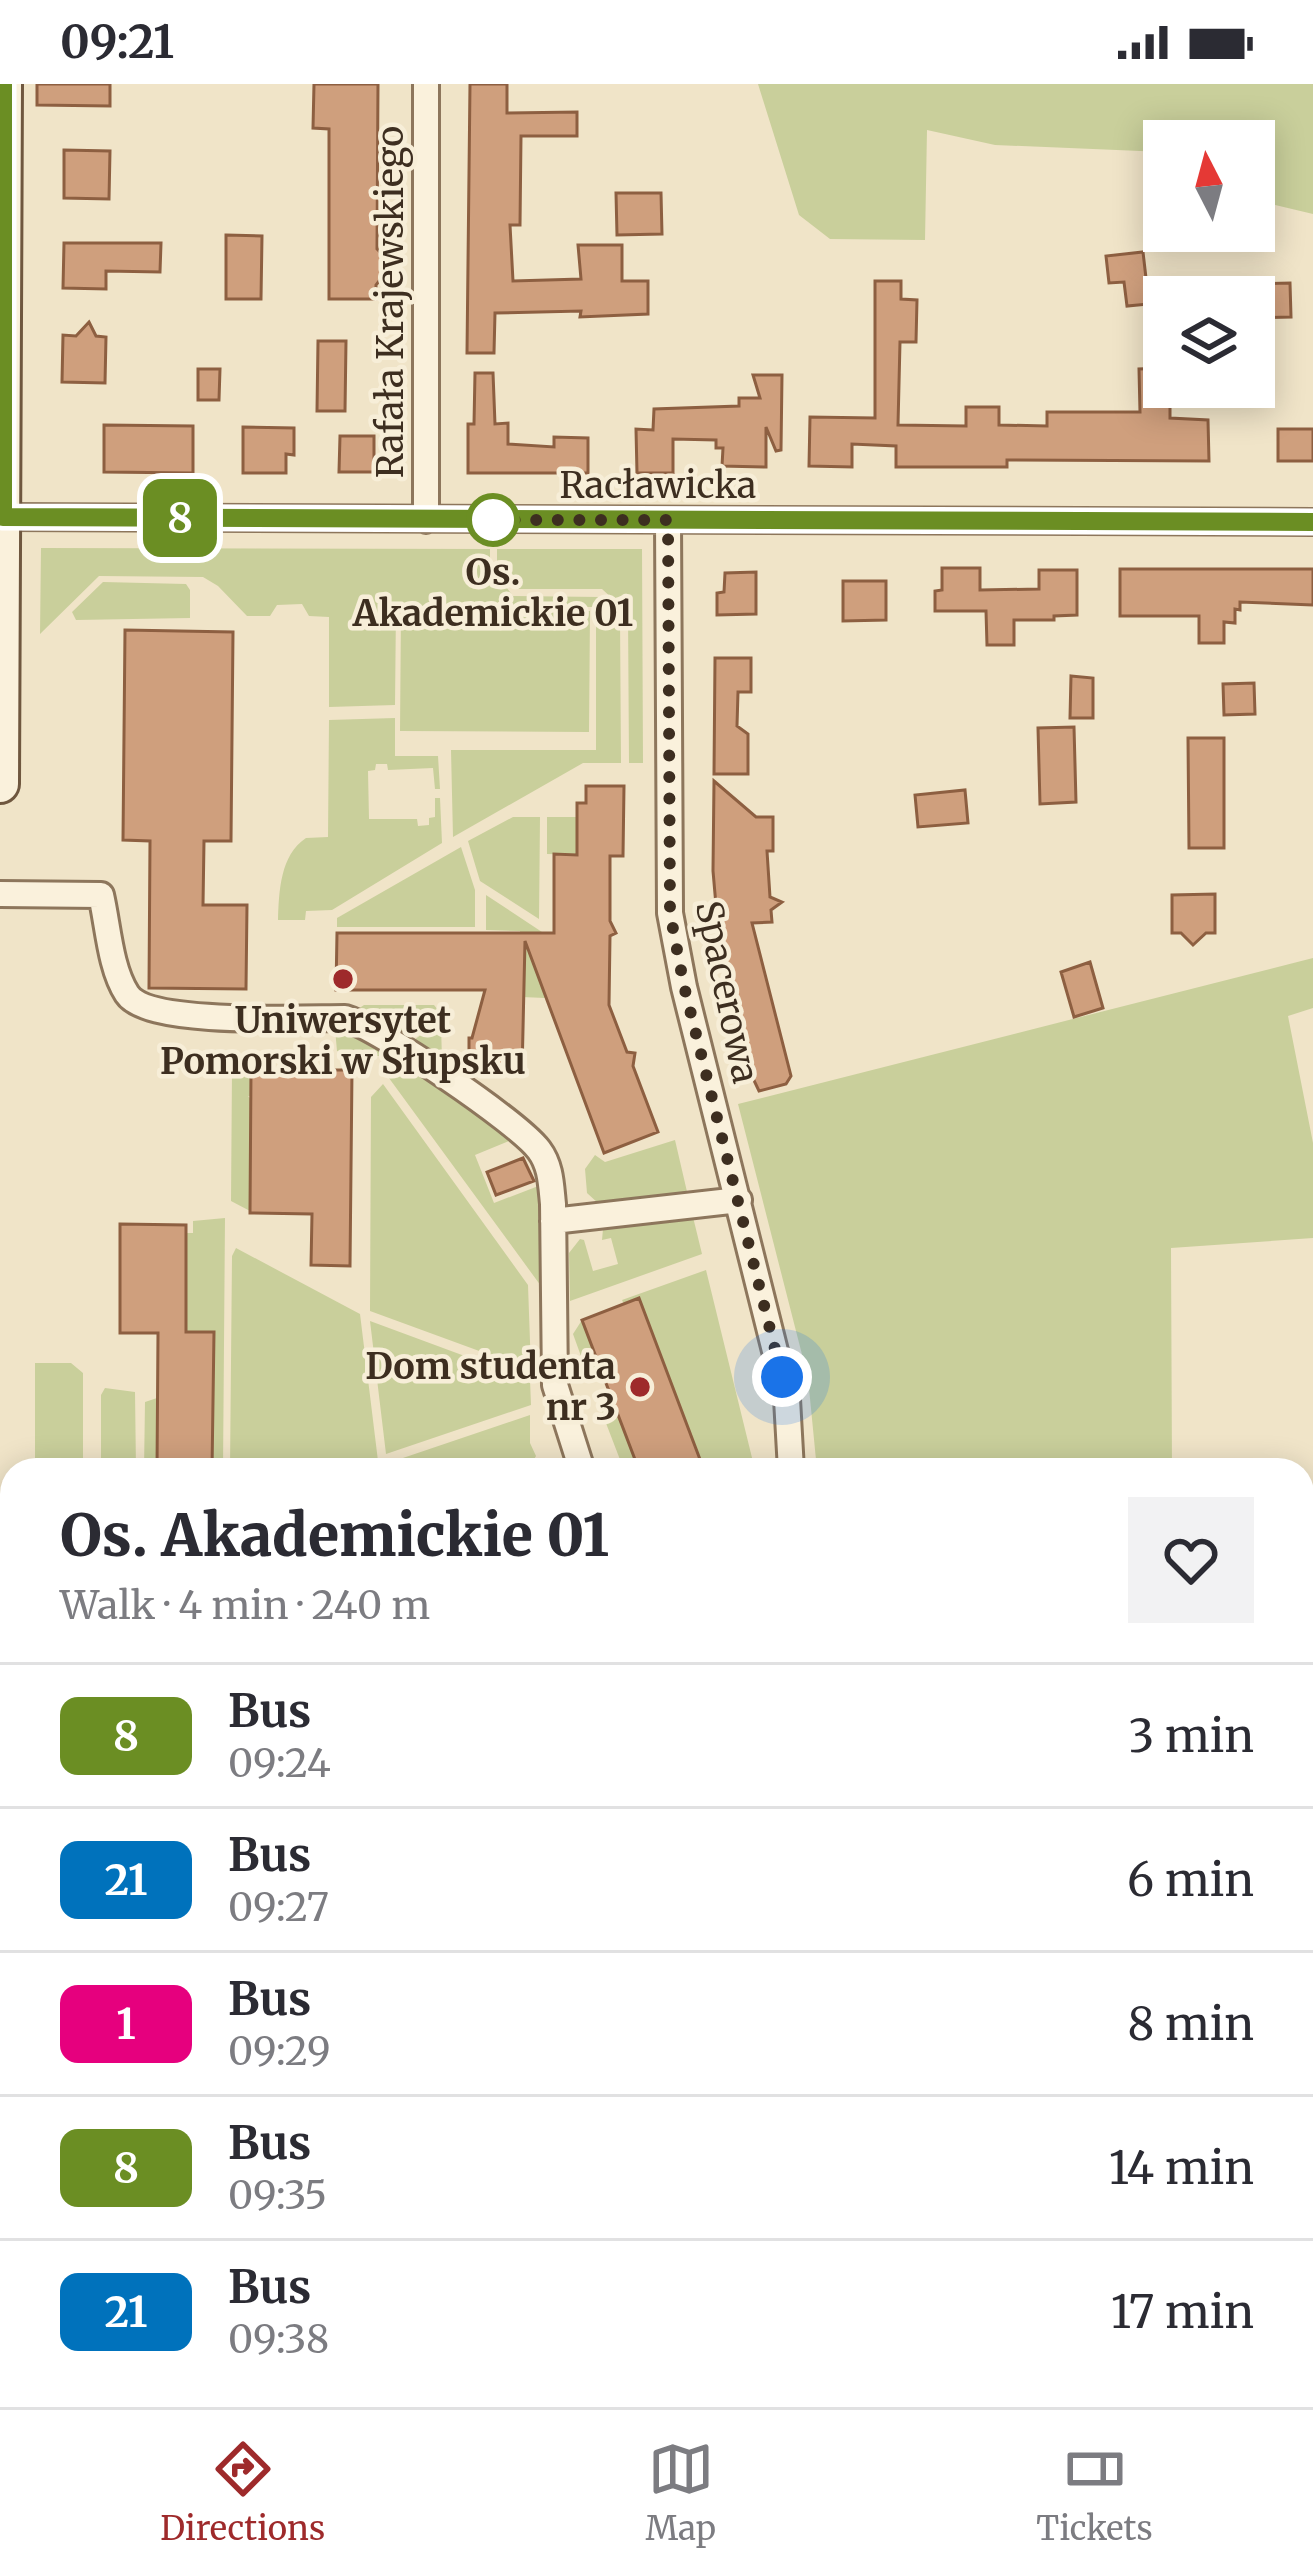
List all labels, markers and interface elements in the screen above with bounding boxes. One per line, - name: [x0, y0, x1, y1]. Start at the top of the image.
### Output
- text: 09:21: [60, 14, 174, 70]
- north arrow: [1143, 120, 1275, 252]
- map controls: [1143, 120, 1275, 408]
- street label: Rafała Krajewskiego: [368, 126, 413, 478]
- button: layers: [1143, 276, 1275, 408]
- street label: Racławicka: [560, 463, 756, 508]
- line badge: 8: [141, 479, 219, 557]
- text: 8: [167, 492, 193, 544]
- marker: Os. Akademickie 01: [468, 495, 518, 545]
- place label: Os. Akademickie 01: [352, 550, 633, 636]
- street label: Spacerowa: [686, 897, 768, 1087]
- marker: Uniwersytet Pomorski w Słupsku: [330, 966, 356, 992]
- place label: Uniwersytet Pomorski w Słupsku: [160, 998, 526, 1084]
- place label: Dom studenta nr 3: [365, 1344, 616, 1430]
- your location: [752, 1347, 812, 1407]
- marker: Dom studenta nr 3: [627, 1374, 653, 1400]
- button: heart: [1128, 1497, 1254, 1623]
- text: Os. Akademickie 01: [60, 1500, 609, 1572]
- text: Walk · 4 min · 240 m: [60, 1581, 430, 1630]
- text: Bus: [228, 1683, 311, 1739]
- text: 3 min: [1129, 1708, 1254, 1764]
- text: 8: [113, 1710, 139, 1762]
- text: 09:24: [228, 1739, 331, 1788]
- text: Bus: [228, 1827, 311, 1883]
- text: 6 min: [1127, 1852, 1254, 1908]
- text: 21: [105, 1854, 148, 1906]
- text: 09:27: [228, 1883, 329, 1932]
- text: Bus: [228, 1971, 311, 2027]
- text: 8 min: [1128, 1996, 1254, 2052]
- text: 1: [116, 1998, 136, 2050]
- text: 09:29: [228, 2027, 331, 2076]
- text: Bus: [228, 2115, 311, 2171]
- text: 14 min: [1109, 2140, 1254, 2196]
- text: 8: [113, 2142, 139, 2194]
- text: 09:35: [228, 2171, 327, 2220]
- text: Bus: [228, 2259, 311, 2315]
- text: 17 min: [1111, 2284, 1254, 2340]
- text: 21: [105, 2286, 148, 2338]
- text: 09:38: [228, 2315, 329, 2364]
- tab: Directions: [160, 2436, 325, 2549]
- tab: Map: [646, 2436, 716, 2549]
- tab: Tickets: [1036, 2436, 1153, 2549]

